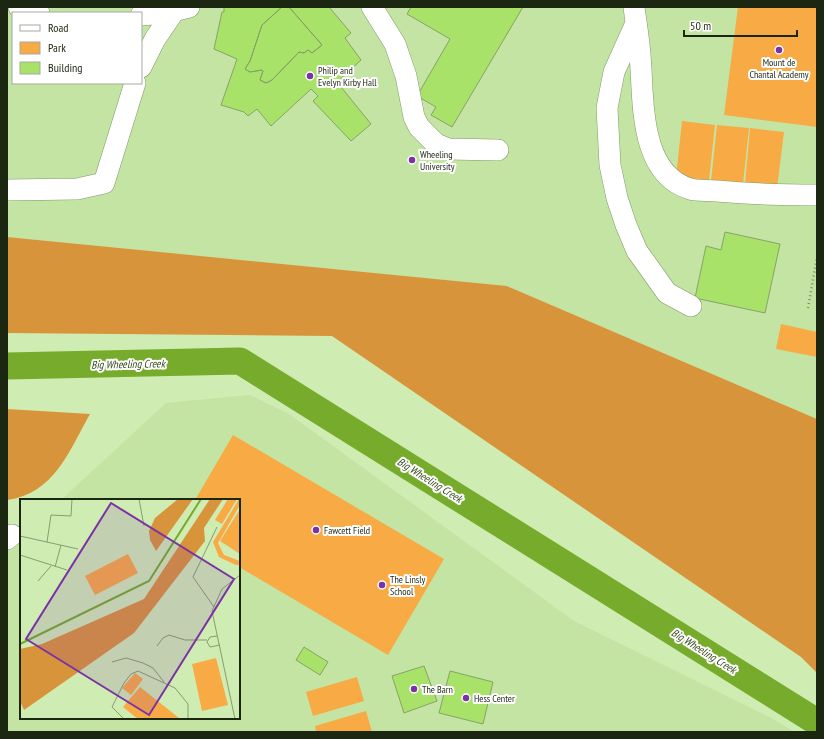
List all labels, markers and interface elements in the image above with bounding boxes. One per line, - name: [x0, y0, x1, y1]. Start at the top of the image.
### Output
- legend: [12, 12, 142, 84]
- scale bar: [684, 12, 797, 38]
- text: 50 m: [690, 18, 711, 33]
- text: Road: [48, 20, 68, 35]
- text: Park: [48, 40, 66, 55]
- marker: Mount de Chantal Academy: [774, 45, 784, 55]
- place label: Mount de Chantal Academy: [749, 56, 809, 81]
- text: Building: [48, 60, 83, 75]
- place label: Philip and Evelyn Kirby Hall: [318, 64, 377, 89]
- marker: Philip and Evelyn Kirby Hall: [305, 71, 315, 81]
- place label: Wheeling University: [420, 148, 455, 173]
- marker: Wheeling University: [407, 155, 417, 165]
- water label: Big Wheeling Creek: [91, 356, 167, 372]
- water label: Big Wheeling Creek: [395, 455, 466, 506]
- inset map: [20, 499, 240, 719]
- place label: Fawcett Field: [324, 524, 370, 537]
- marker: Fawcett Field: [311, 525, 321, 535]
- place label: The Linsly School: [390, 573, 426, 598]
- marker: The Linsly School: [377, 580, 387, 590]
- water label: Big Wheeling Creek: [669, 626, 740, 677]
- place label: The Barn: [422, 683, 453, 696]
- marker: The Barn: [409, 684, 419, 694]
- place label: Hess Center: [474, 692, 515, 705]
- marker: Hess Center: [461, 693, 471, 703]

